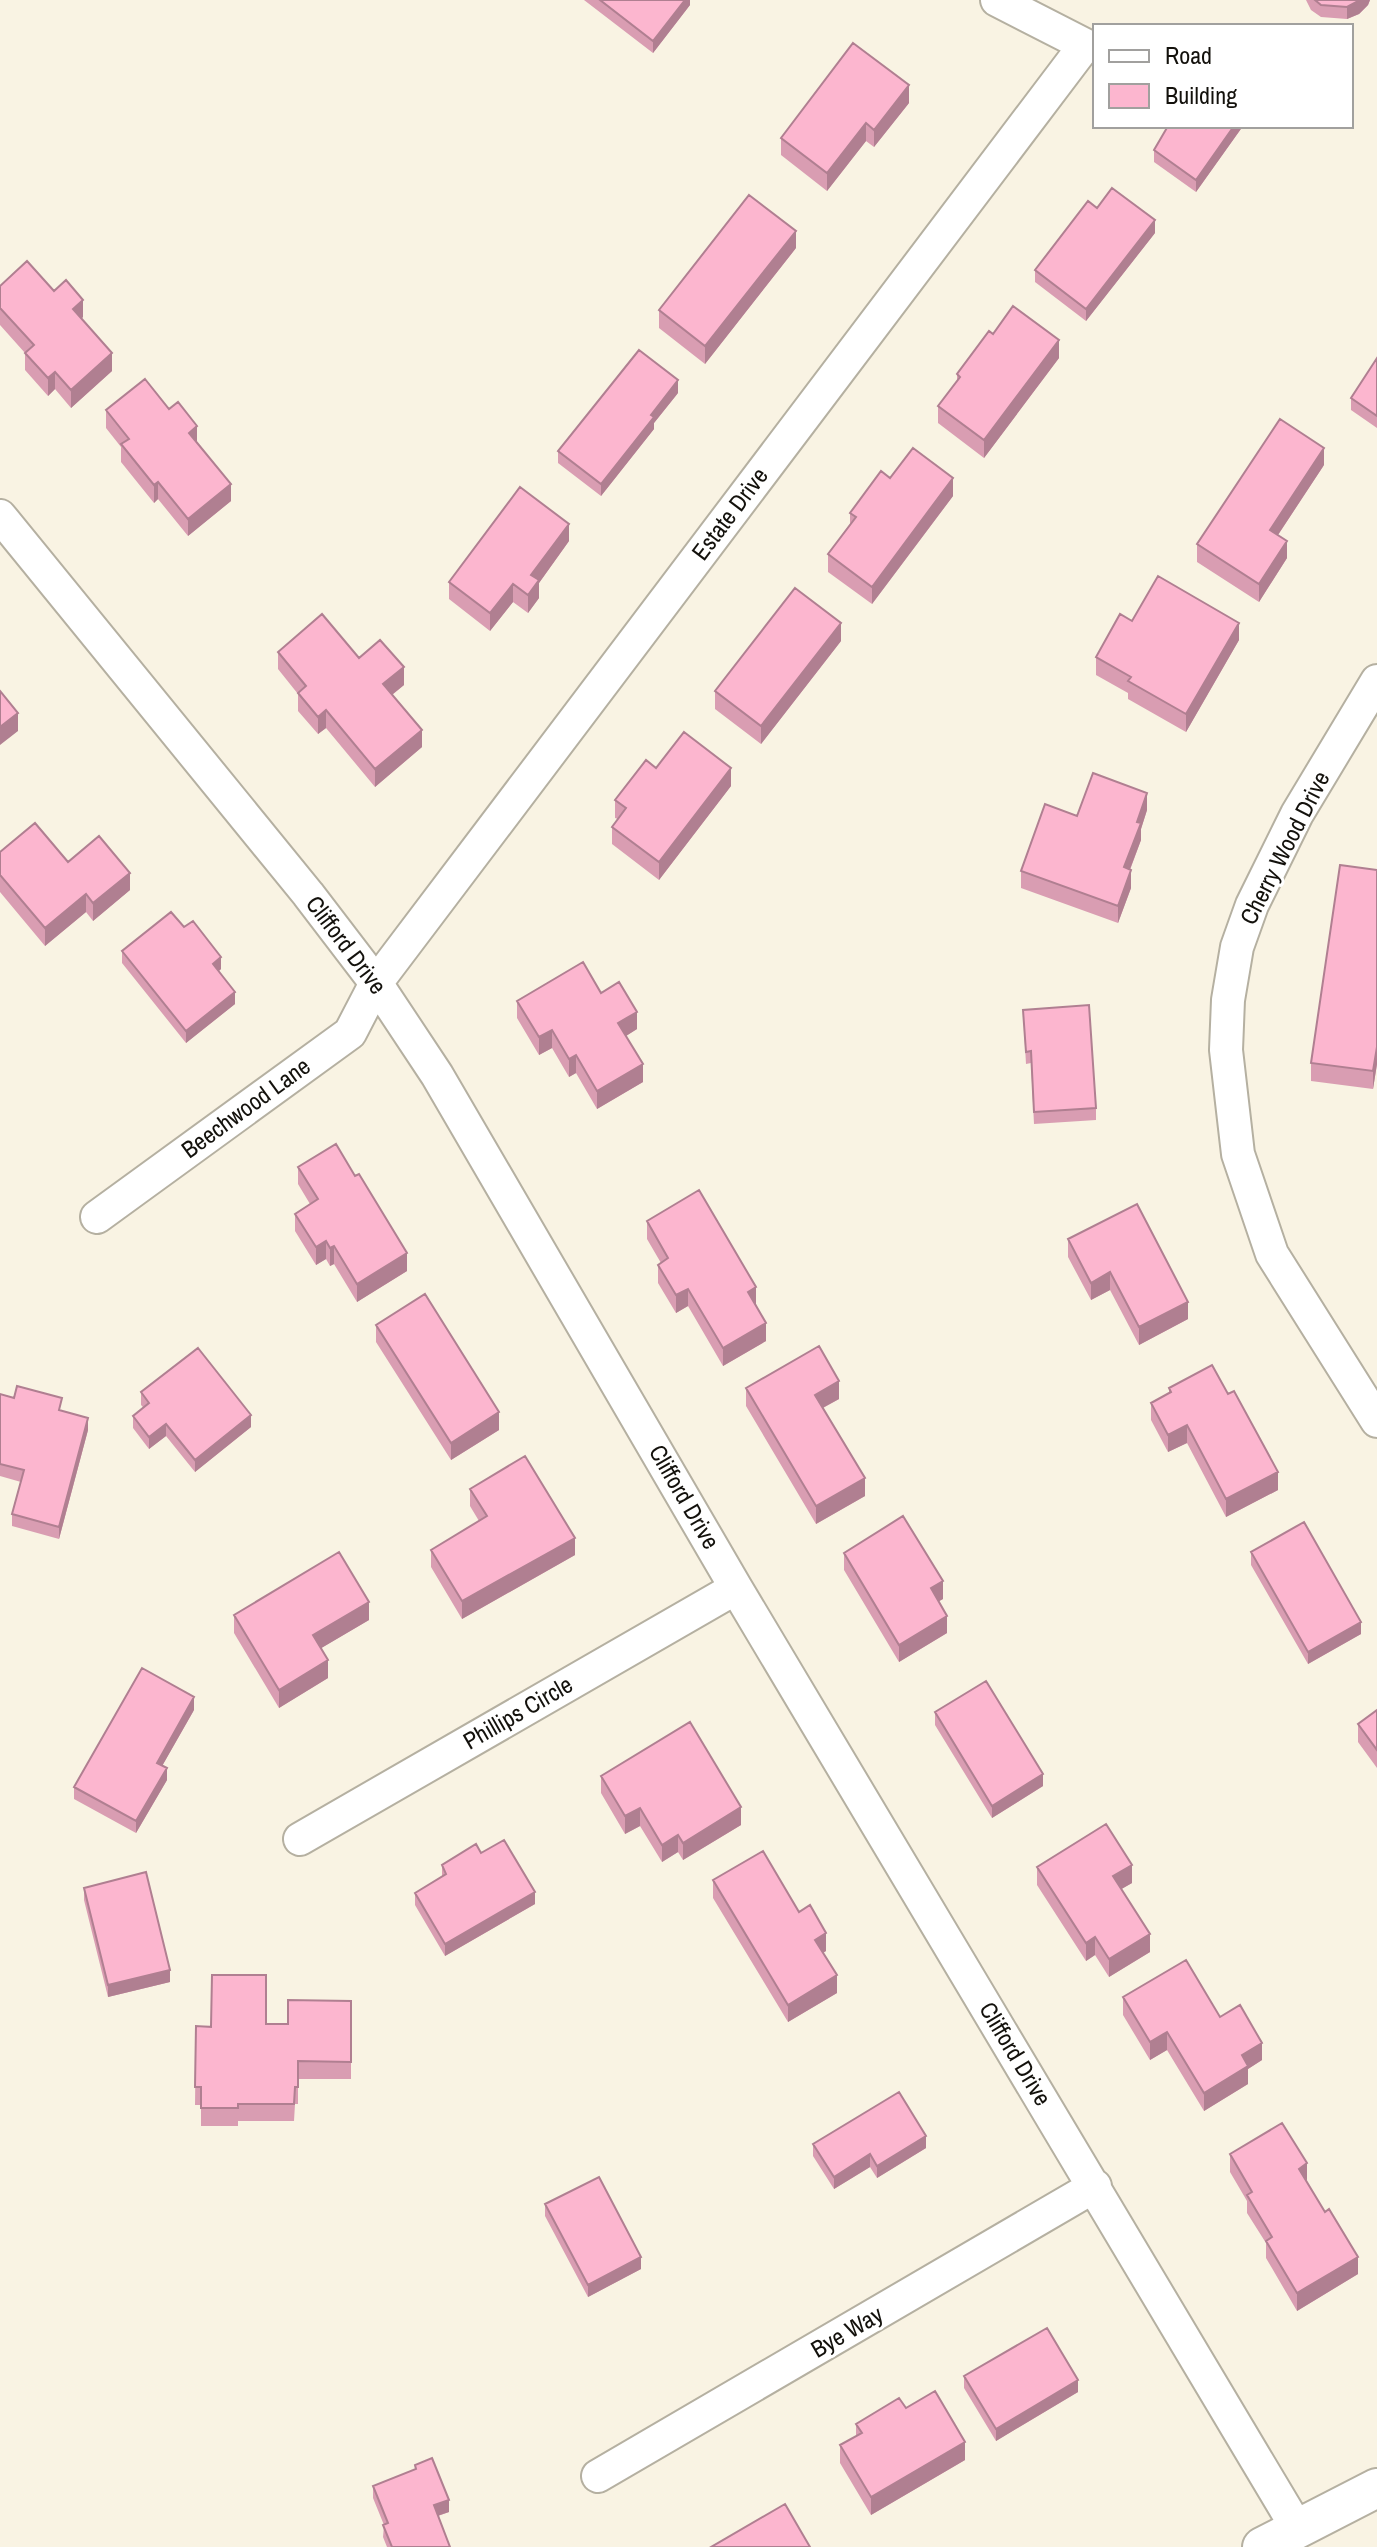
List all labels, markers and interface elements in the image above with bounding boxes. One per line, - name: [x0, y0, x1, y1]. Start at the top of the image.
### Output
- legend: [1093, 24, 1353, 128]
- text: Road: [1165, 39, 1212, 71]
- text: Building: [1165, 79, 1237, 111]
- street label: Estate Drive: [684, 461, 775, 566]
- street label: Cherry Wood Drive: [1232, 765, 1337, 930]
- street label: Clifford Drive: [299, 889, 394, 1000]
- street label: Beechwood Lane: [174, 1050, 316, 1165]
- street label: Clifford Drive: [642, 1438, 728, 1555]
- street label: Phillips Circle: [457, 1668, 578, 1756]
- street label: Clifford Drive: [972, 1996, 1059, 2111]
- street label: Bye Way: [805, 2298, 888, 2364]

